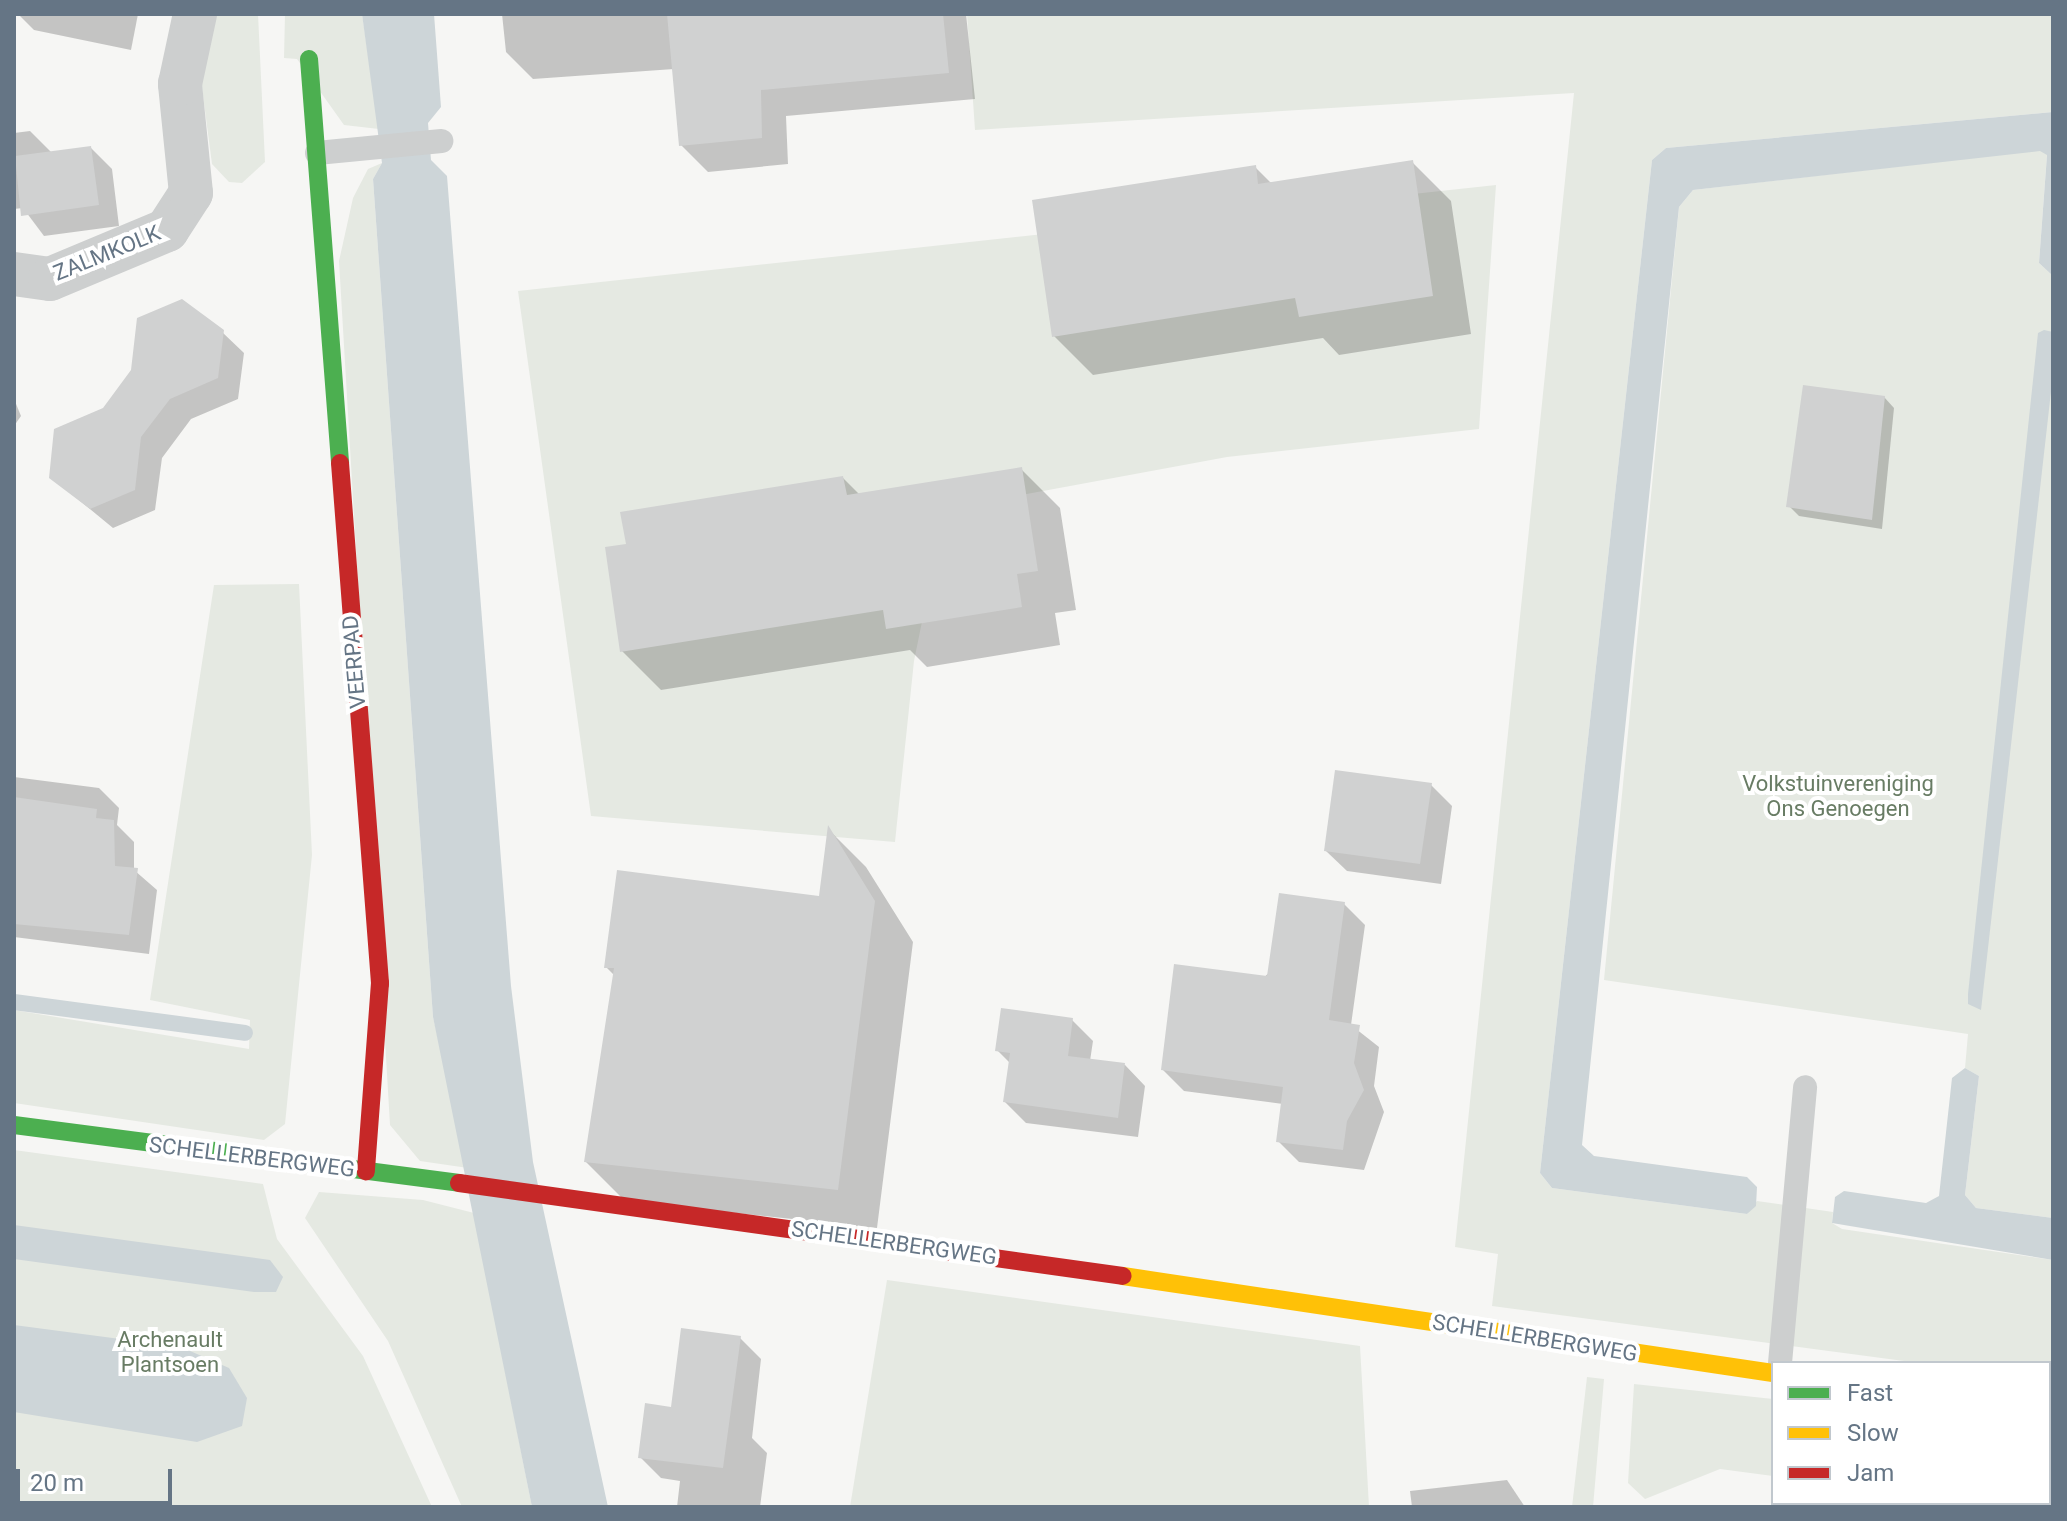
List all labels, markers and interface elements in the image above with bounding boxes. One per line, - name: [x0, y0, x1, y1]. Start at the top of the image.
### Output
- street label: ZALMKOLK: [50, 220, 164, 286]
- street label: VEERPAD: [337, 614, 371, 710]
- park label: Volkstuinvereniging Ons Genoegen: [1742, 770, 1934, 822]
- street label: SCHELLERBERGWEG: [148, 1131, 356, 1183]
- street label: SCHELLERBERGWEG: [790, 1216, 998, 1270]
- street label: SCHELLERBERGWEG: [1431, 1309, 1639, 1367]
- park label: Archenault Plantsoen: [117, 1326, 223, 1378]
- legend: [1771, 1361, 2051, 1505]
- text: Fast: [1847, 1379, 1893, 1407]
- text: Slow: [1847, 1419, 1899, 1447]
- scale bar: [20, 1453, 176, 1503]
- text: Jam: [1847, 1459, 1894, 1487]
- text: 20 m: [30, 1469, 84, 1497]

